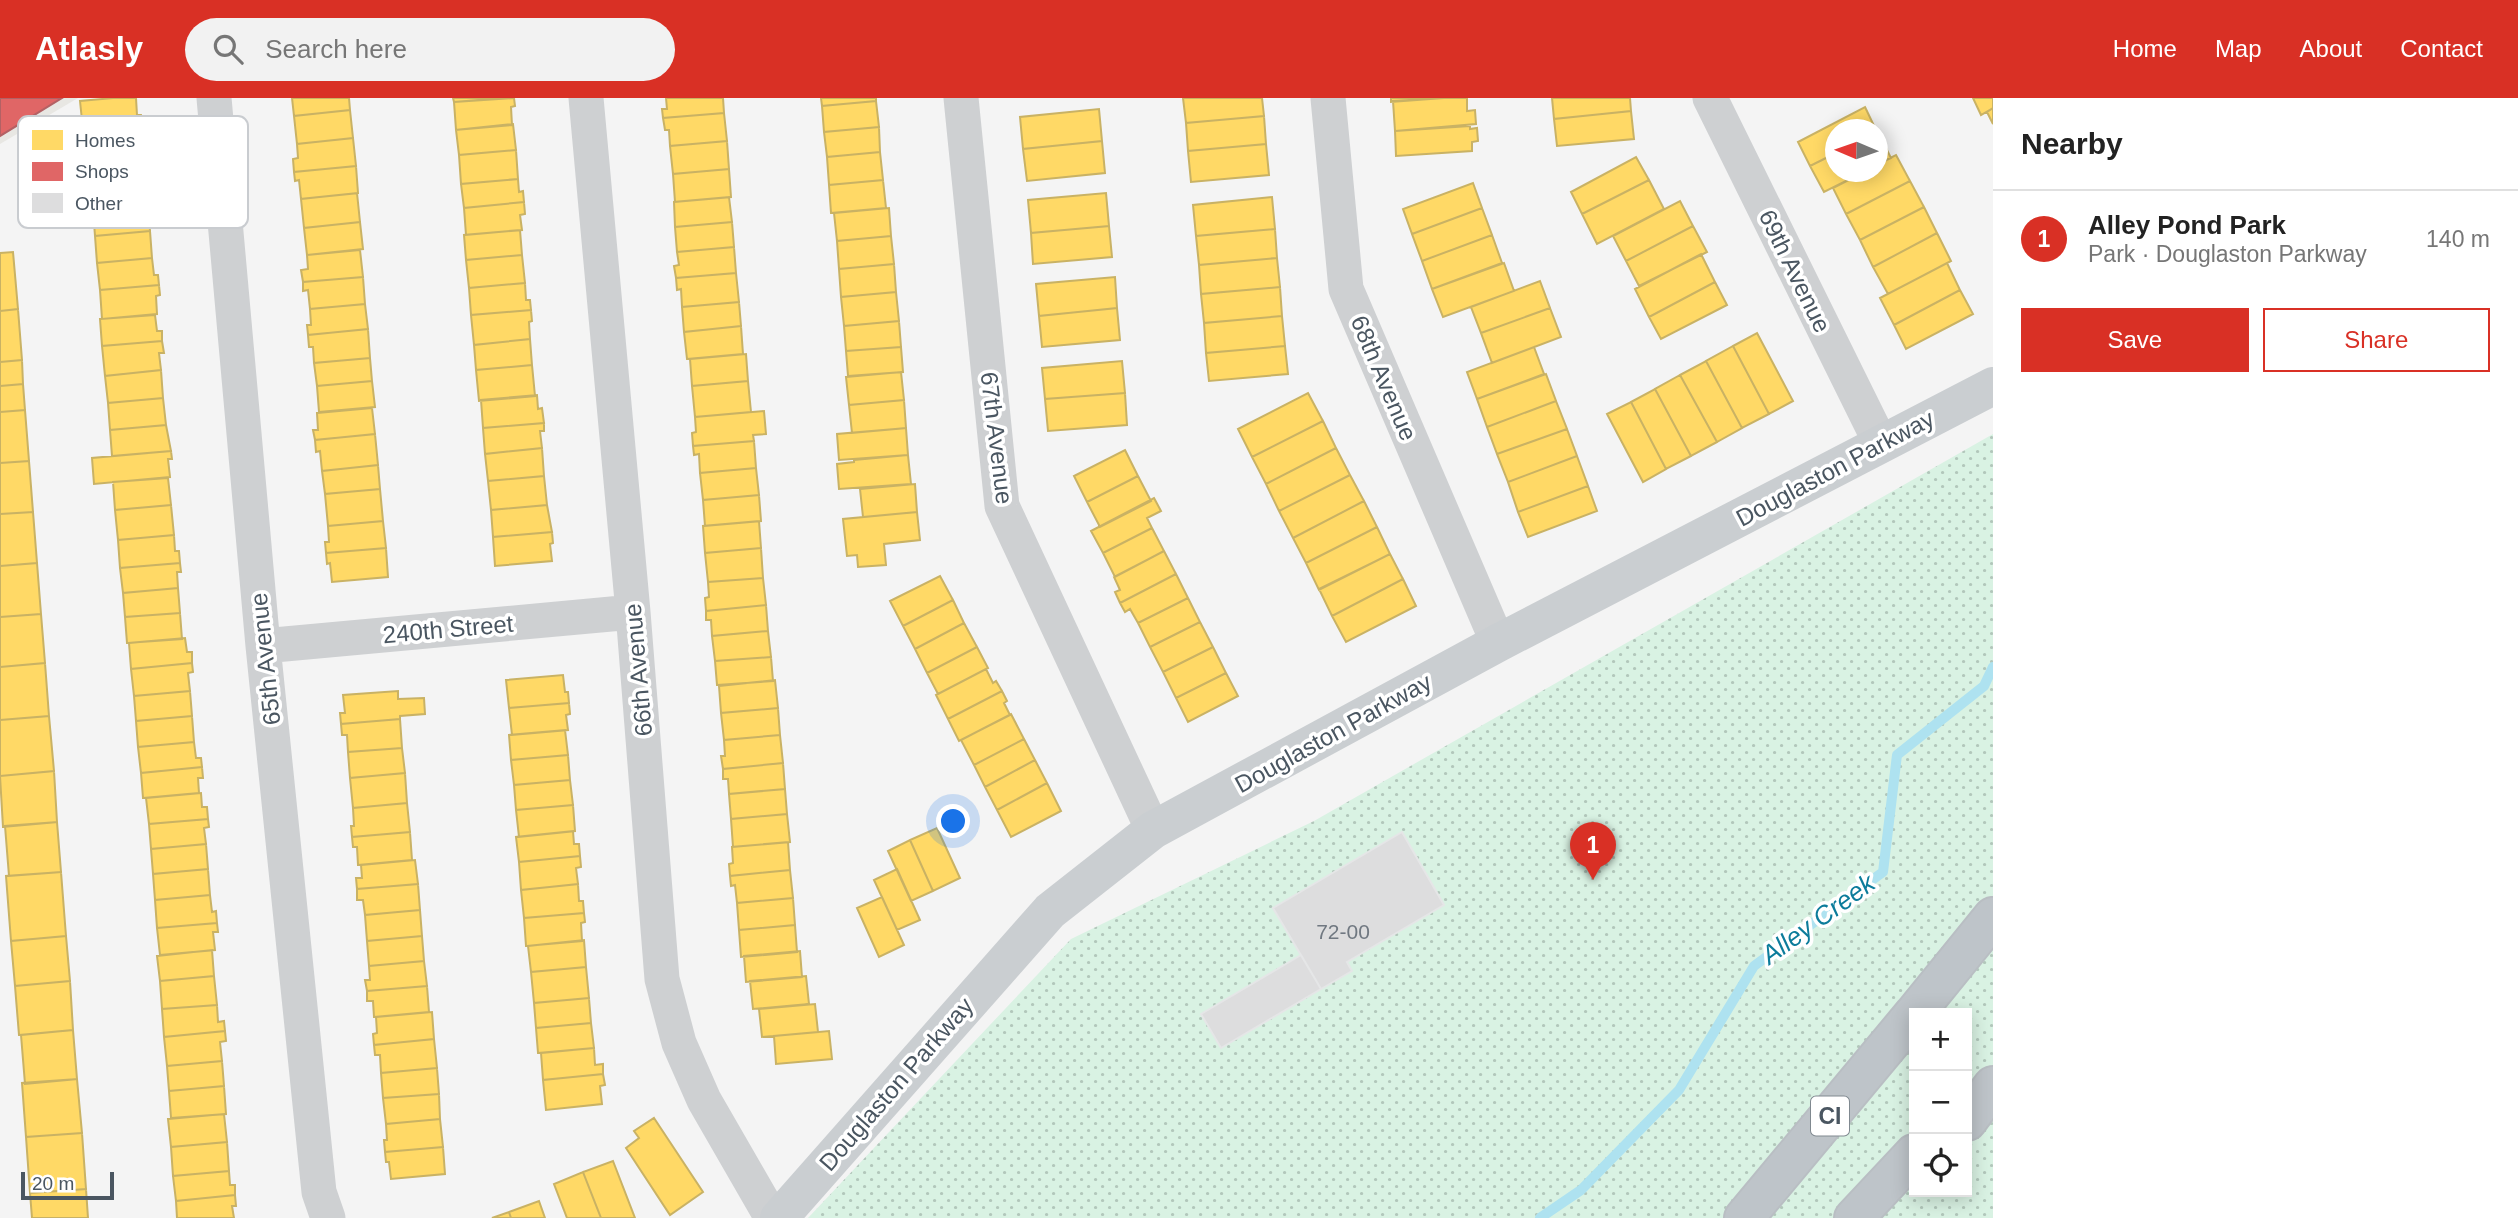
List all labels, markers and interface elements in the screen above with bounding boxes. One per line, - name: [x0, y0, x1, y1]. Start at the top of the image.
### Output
- search box: [185, 18, 675, 81]
- text: Atlasly: [35, 30, 143, 67]
- icon: search: [209, 30, 247, 68]
- text: Search here: [265, 34, 407, 64]
- text: Home: [2113, 35, 2177, 62]
- text: Map: [2215, 35, 2262, 62]
- text: About: [2300, 35, 2362, 62]
- text: Contact: [2400, 35, 2483, 62]
- legend: [18, 116, 248, 228]
- north arrow: [1825, 119, 1888, 182]
- text: Nearby: [2021, 127, 2123, 160]
- text: Homes: [75, 130, 135, 151]
- text: Shops: [75, 161, 129, 182]
- text: Other: [75, 193, 123, 214]
- street label: 69th Avenue: [1754, 205, 1836, 337]
- text: Alley Pond Park: [2088, 210, 2286, 240]
- text: 1: [2038, 226, 2050, 252]
- text: 140 m: [2426, 226, 2490, 252]
- text: Park · Douglaston Parkway: [2088, 241, 2367, 267]
- button: Save: [2021, 308, 2249, 372]
- button: Share: [2263, 308, 2490, 372]
- street label: 68th Avenue: [1346, 311, 1422, 445]
- street label: 67th Avenue: [975, 370, 1019, 506]
- street label: Douglaston Parkway: [1731, 404, 1939, 532]
- street label: 65th Avenue: [245, 591, 285, 727]
- street label: 66th Avenue: [619, 603, 657, 737]
- street label: 240th Street: [382, 610, 515, 648]
- street label: Douglaston Parkway: [1230, 668, 1436, 798]
- your location: [936, 804, 970, 838]
- pin: 1: [1570, 822, 1616, 880]
- water label: Alley Creek: [1754, 867, 1882, 971]
- house number: 72-00: [1316, 920, 1370, 943]
- street label: Douglaston Parkway: [814, 992, 978, 1176]
- map controls: [1909, 1008, 1972, 1197]
- button: +: [1909, 1008, 1972, 1071]
- button: −: [1909, 1071, 1972, 1134]
- road number: CI: [1811, 1096, 1849, 1135]
- button: locate: [1909, 1134, 1972, 1197]
- scale bar: [21, 1169, 114, 1201]
- text: 20 m: [32, 1173, 74, 1194]

